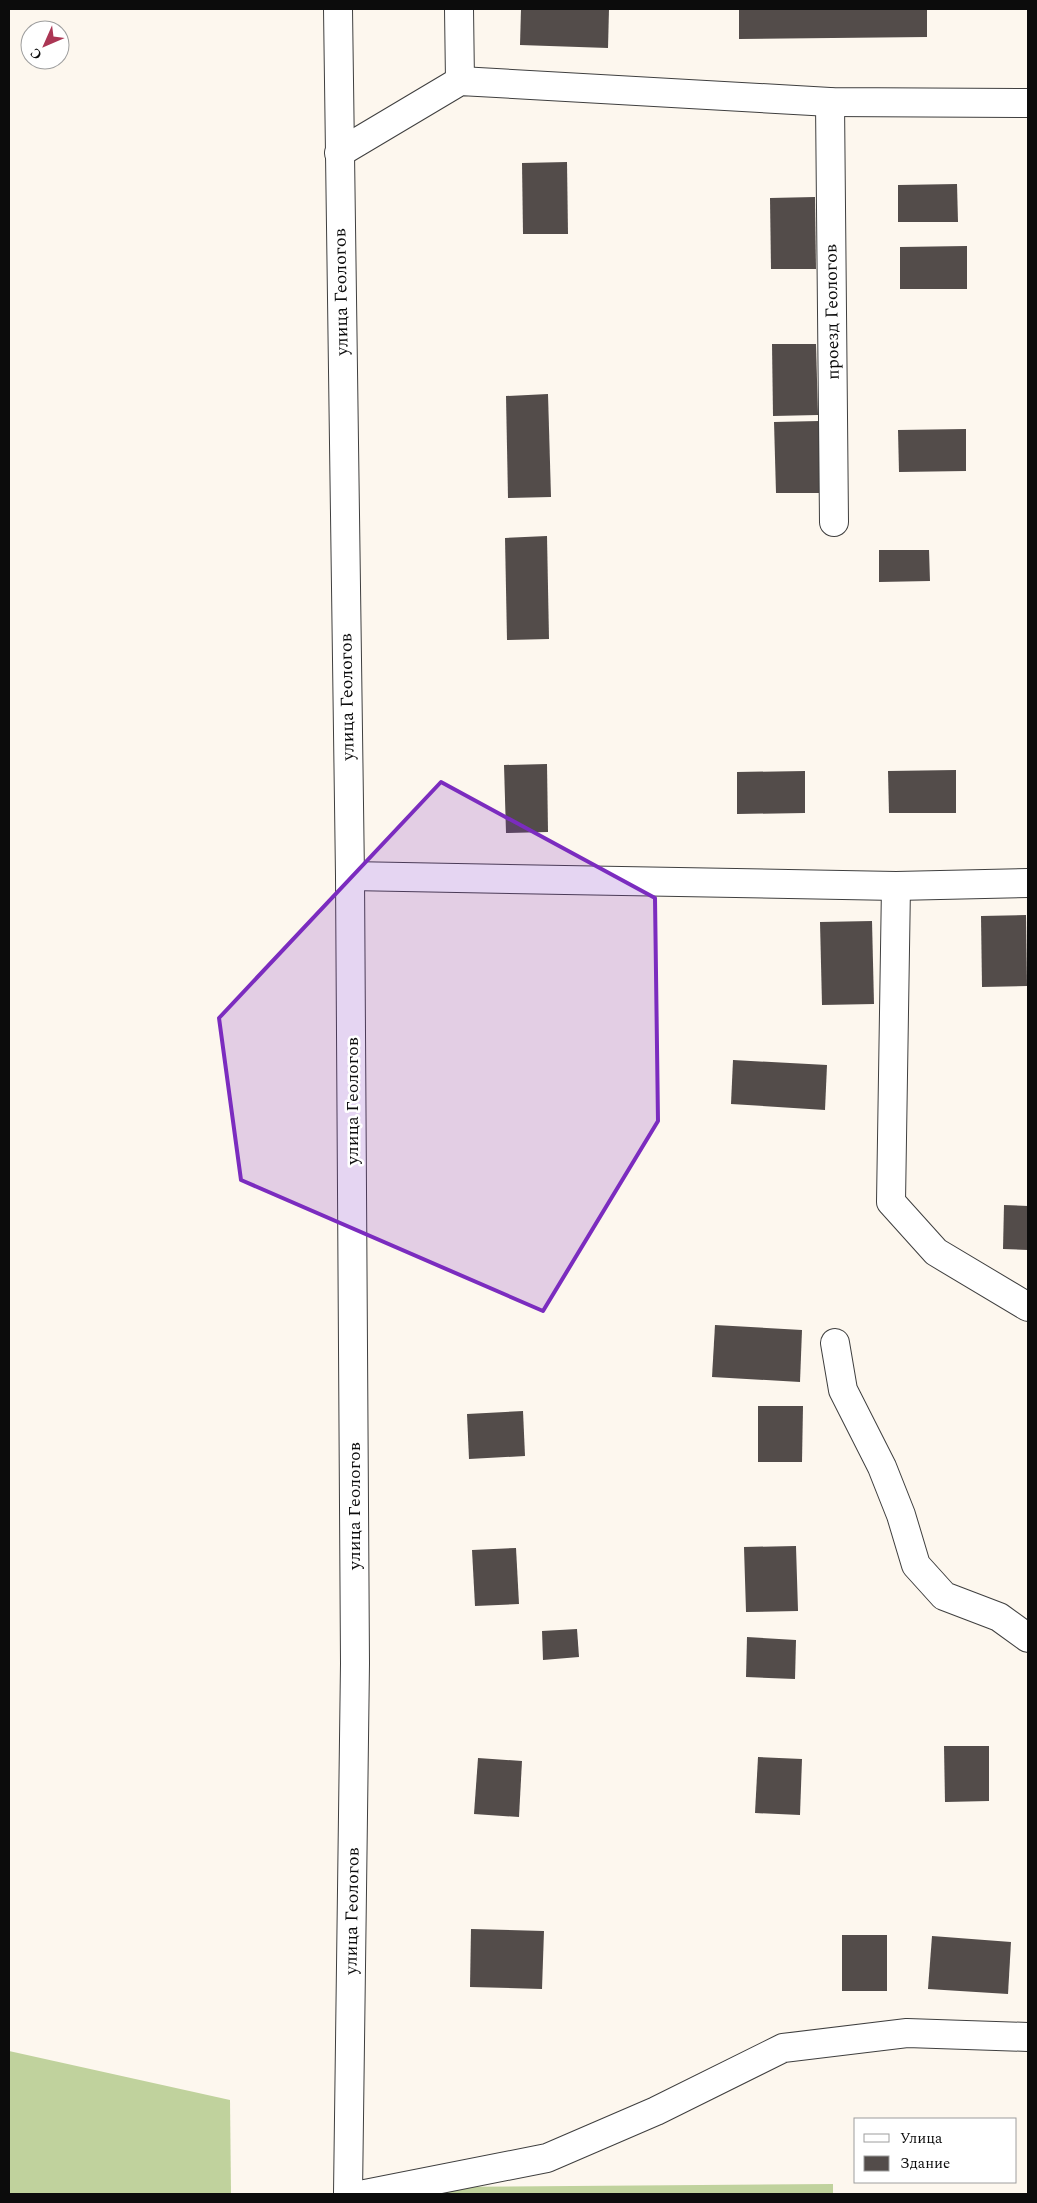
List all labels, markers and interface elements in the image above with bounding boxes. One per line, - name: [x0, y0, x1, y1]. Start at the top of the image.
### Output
- north arrow: [20, 20, 70, 70]
- text: С: [25, 43, 47, 65]
- street label: улица Геологов: [326, 228, 356, 357]
- street label: проезд Геологов: [817, 244, 847, 380]
- street label: улица Геологов: [332, 633, 362, 762]
- street label: улица Геологов: [339, 1037, 366, 1166]
- street label: улица Геологов: [341, 1442, 368, 1571]
- street label: улица Геологов: [337, 1847, 367, 1976]
- legend: [854, 2118, 1017, 2183]
- text: Улица: [900, 2127, 943, 2150]
- text: Здание: [900, 2152, 950, 2175]

